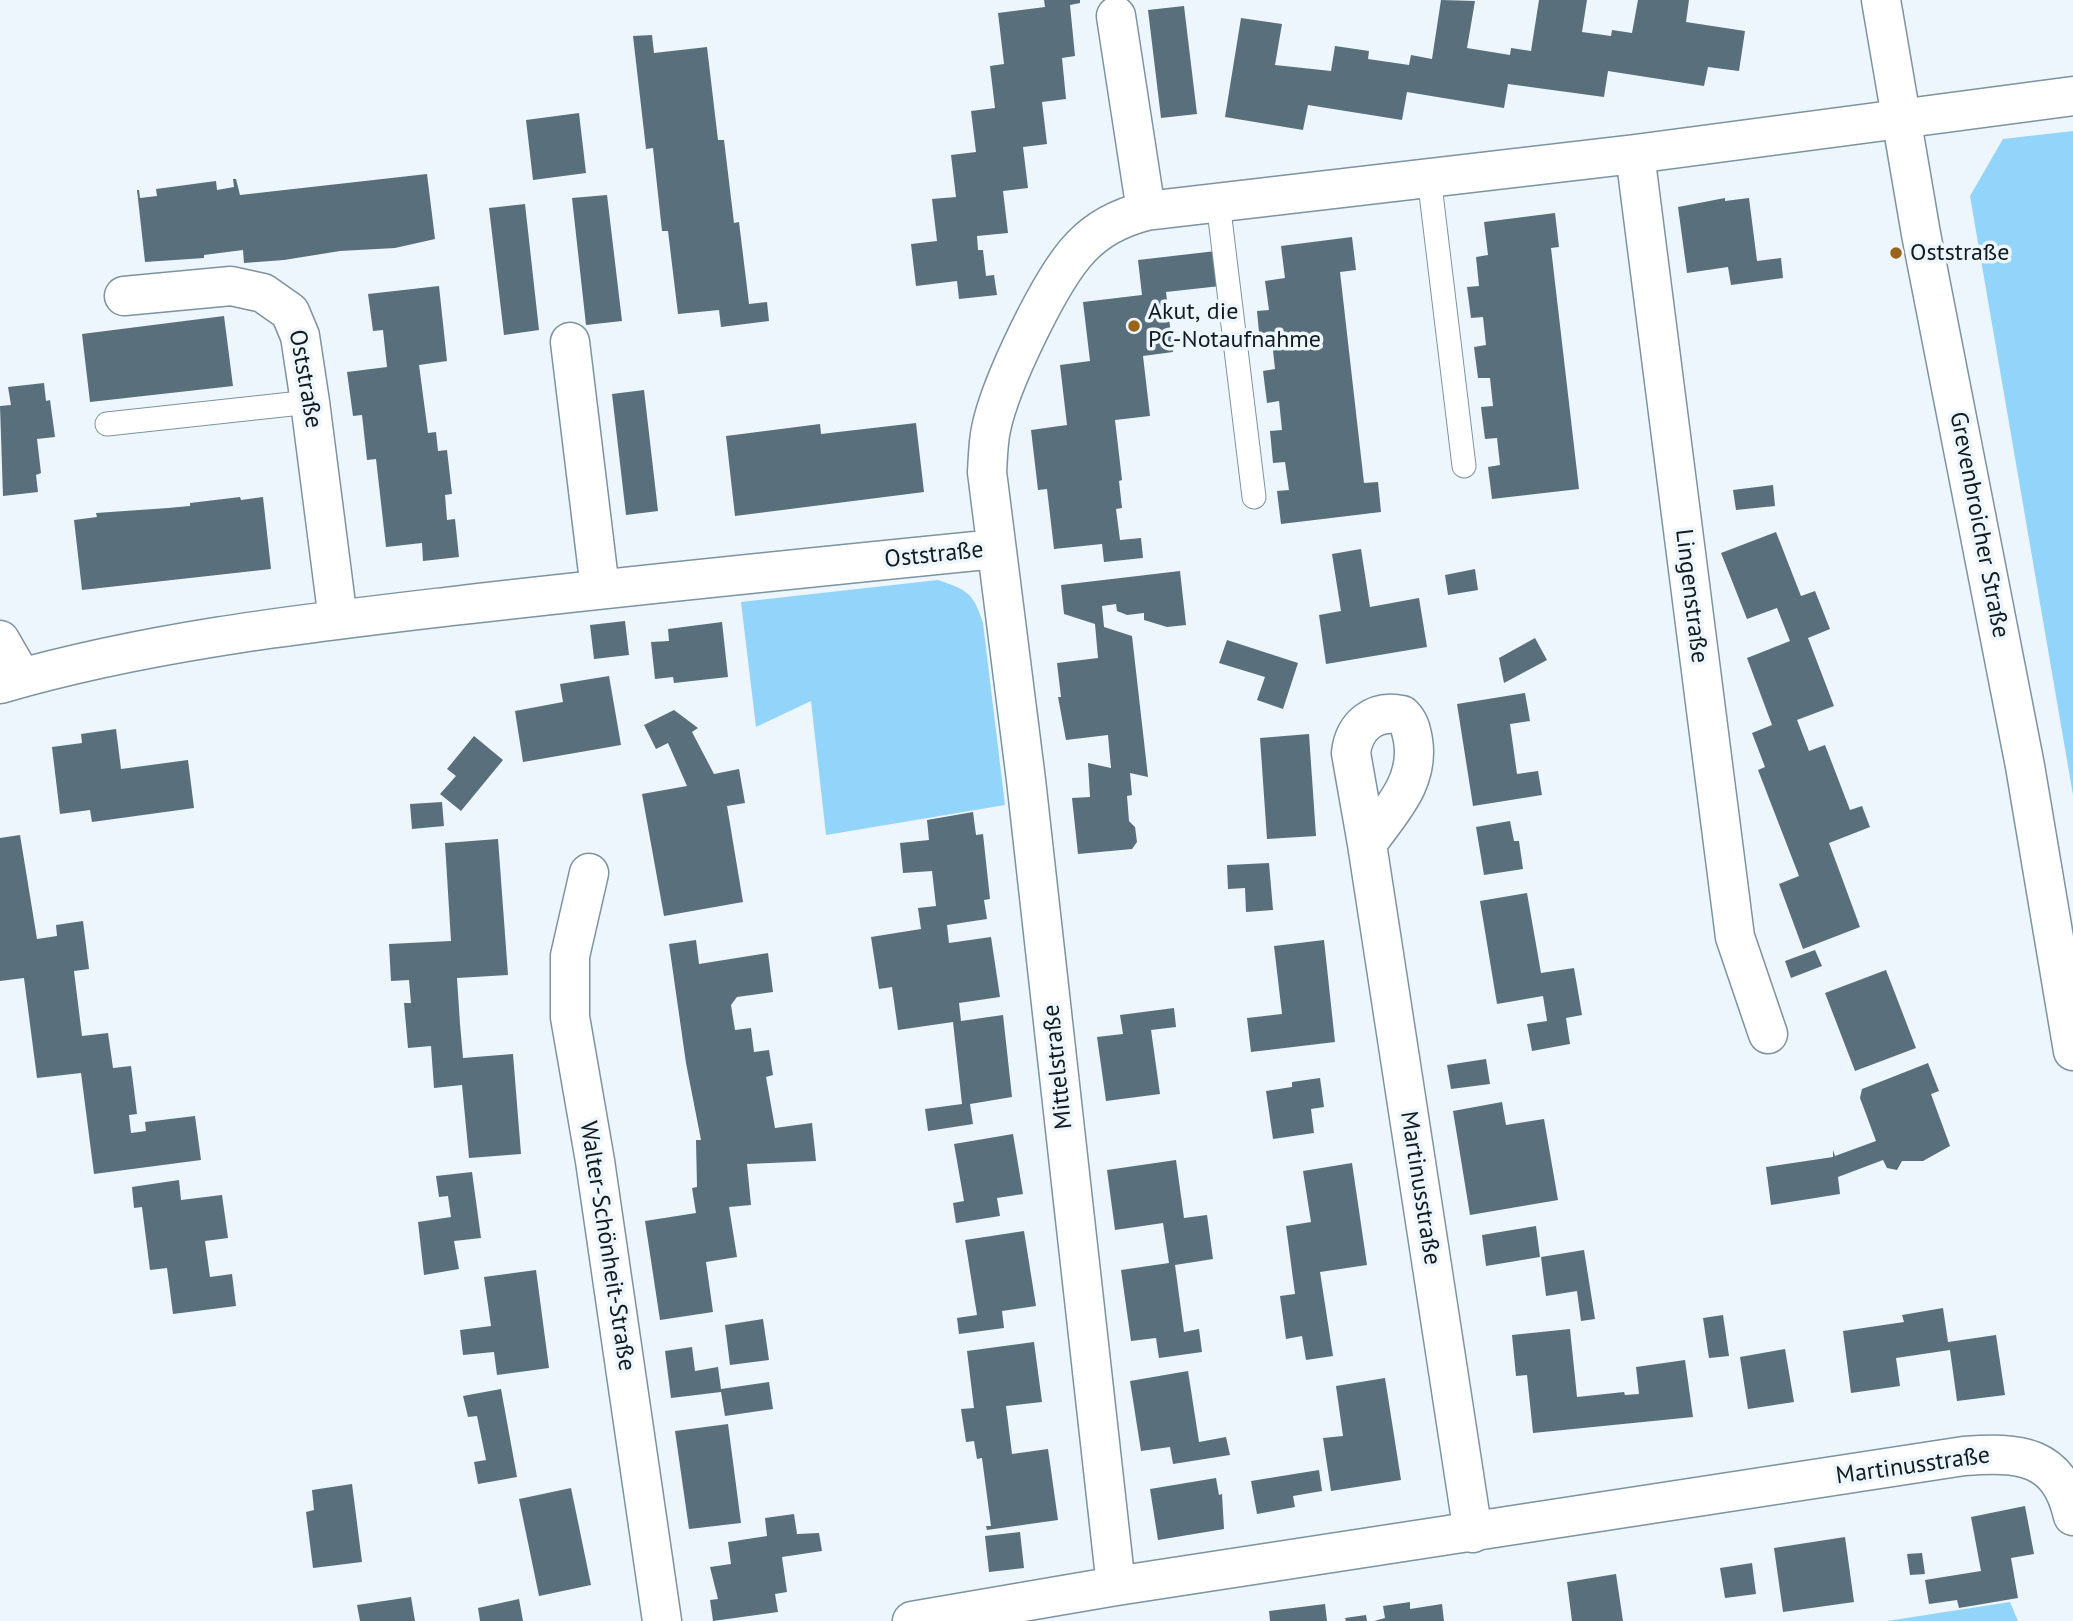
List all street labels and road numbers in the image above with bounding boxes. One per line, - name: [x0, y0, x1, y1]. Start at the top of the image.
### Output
- street label: Oststraße: [282, 328, 328, 430]
- street label: Grevenbroicher Straße: [1943, 410, 2015, 640]
- street label: Lingenstraße: [1668, 527, 1714, 665]
- street label: Oststraße: [883, 535, 985, 575]
- street label: Mittelstraße: [1037, 1003, 1079, 1131]
- street label: Martinusstraße: [1394, 1109, 1446, 1267]
- street label: Walter-Schönheit-Straße: [573, 1119, 641, 1373]
- street label: Martinusstraße: [1834, 1441, 1992, 1491]

